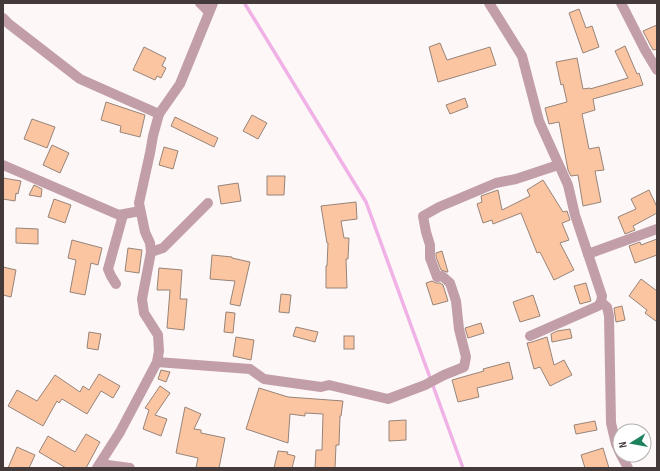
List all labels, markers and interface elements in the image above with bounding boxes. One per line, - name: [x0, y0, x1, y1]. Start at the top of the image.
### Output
- north arrow: [612, 423, 652, 463]
- text: N: [616, 441, 630, 449]

